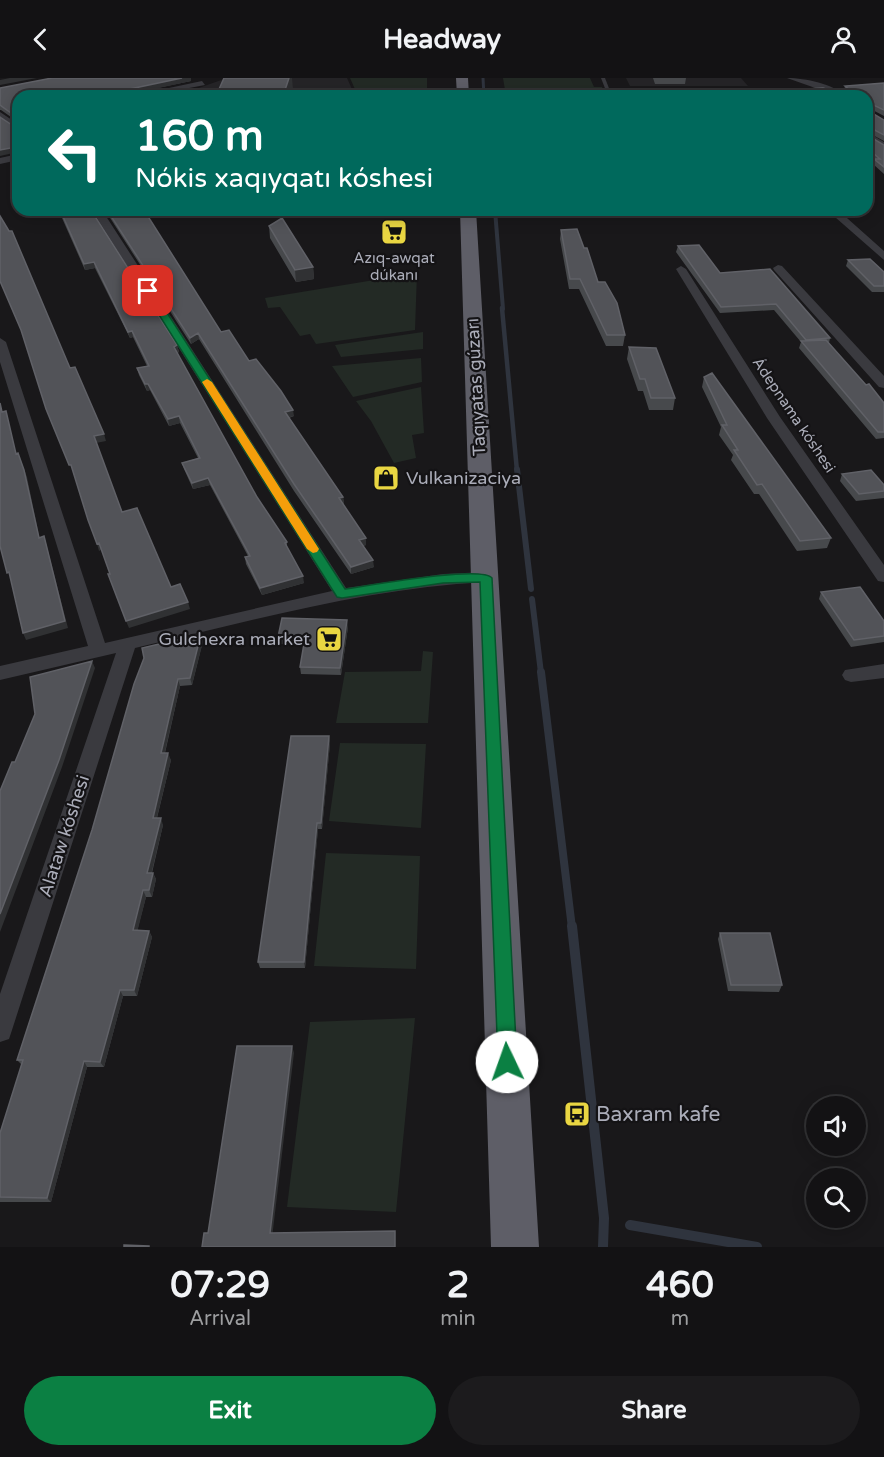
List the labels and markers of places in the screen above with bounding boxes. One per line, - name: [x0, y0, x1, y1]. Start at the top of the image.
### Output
- supermarket icon: Azıq-awqat dúkanı: [379, 217, 409, 247]
- place label: Azıq-awqat dúkanı: [353, 249, 435, 284]
- pin: [122, 265, 173, 316]
- shop icon: Vulkanizaciya: [371, 463, 401, 493]
- place label: Vulkanizaciya: [406, 467, 521, 489]
- supermarket icon: Gulchexra market: [314, 624, 344, 654]
- place label: Gulchexra market: [159, 628, 310, 650]
- bus stop icon: Baxram kafe: [562, 1099, 592, 1129]
- place label: Baxram kafe: [596, 1102, 720, 1127]

